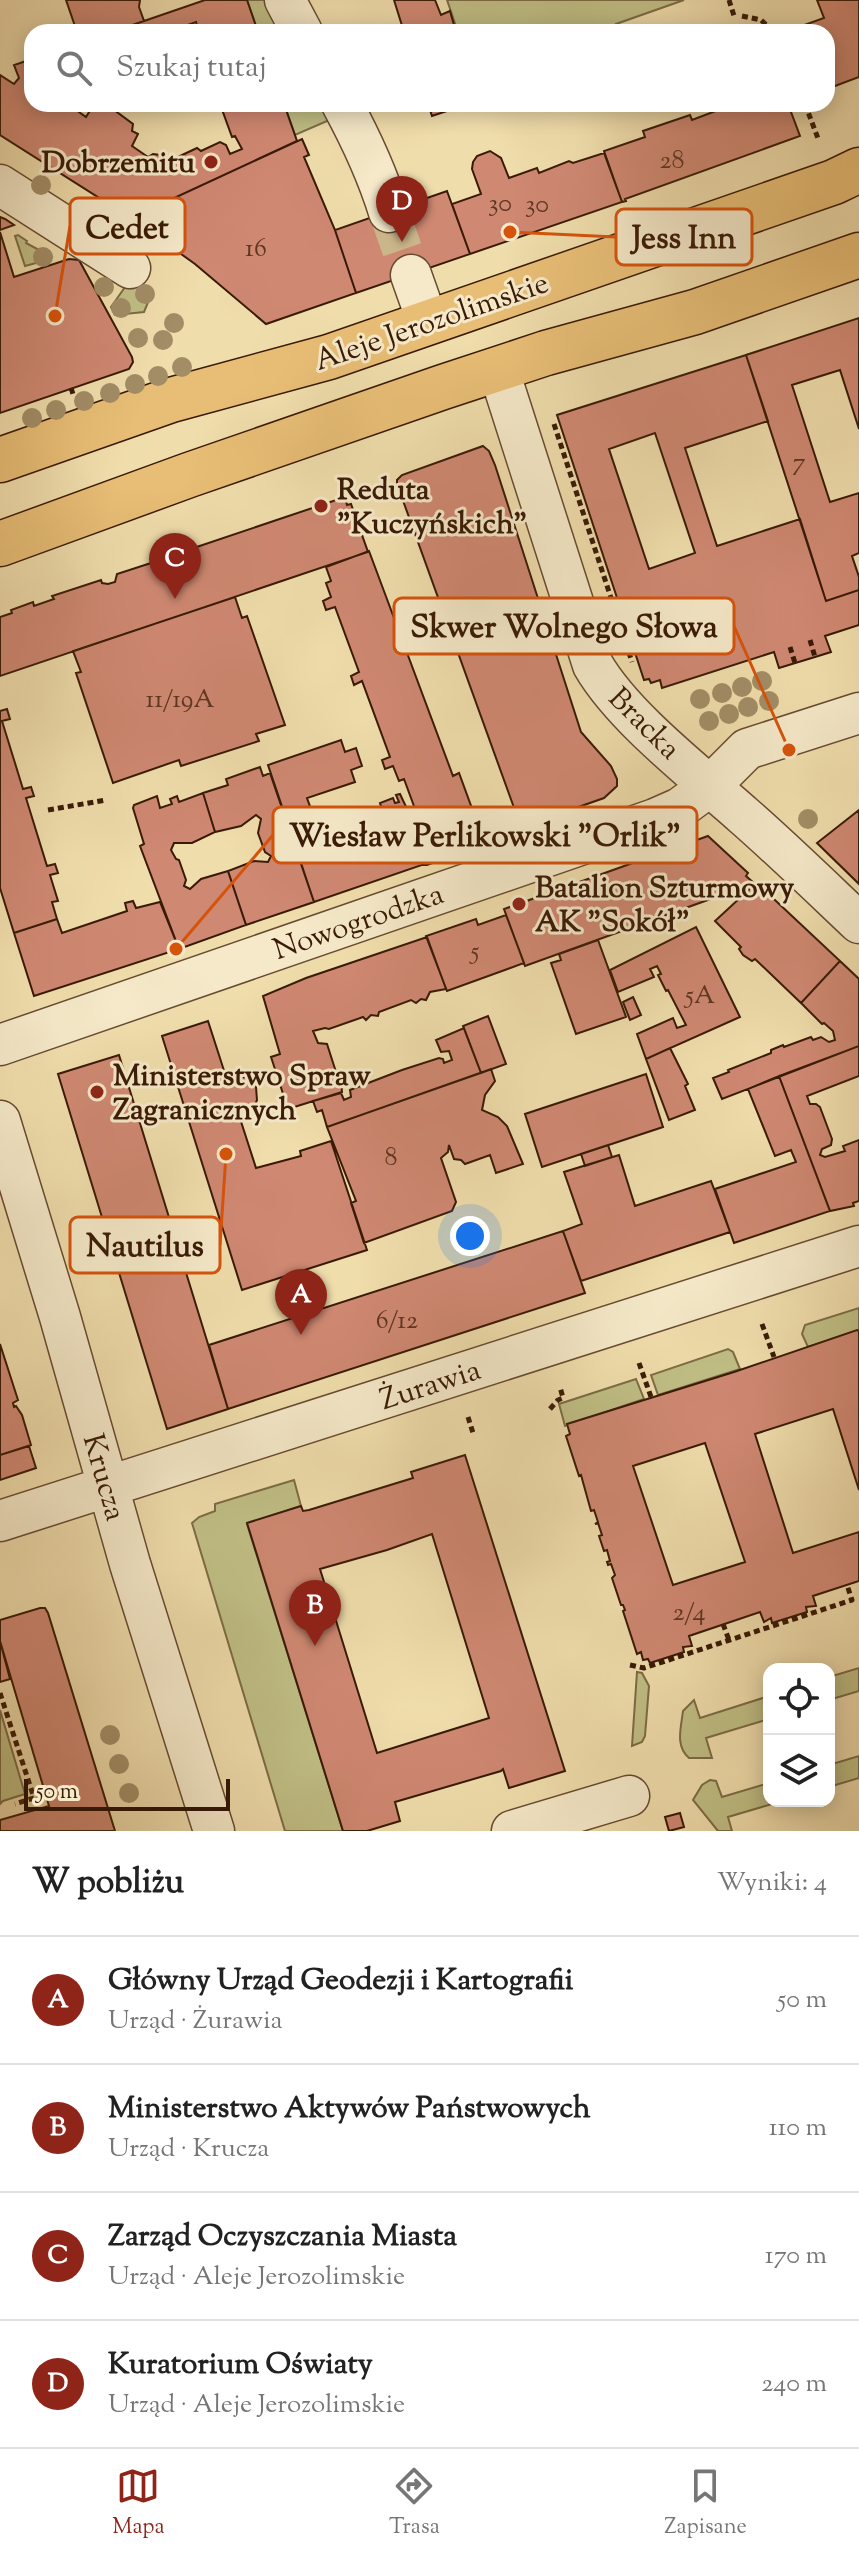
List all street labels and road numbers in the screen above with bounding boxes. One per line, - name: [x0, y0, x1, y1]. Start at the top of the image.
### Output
- street label: Aleje Jerozolimskie: [309, 263, 555, 384]
- street label: Bracka: [597, 679, 689, 771]
- street label: Nowogrodzka: [268, 874, 450, 973]
- street label: Żurawia: [375, 1350, 487, 1423]
- street label: Krucza: [70, 1429, 135, 1526]

